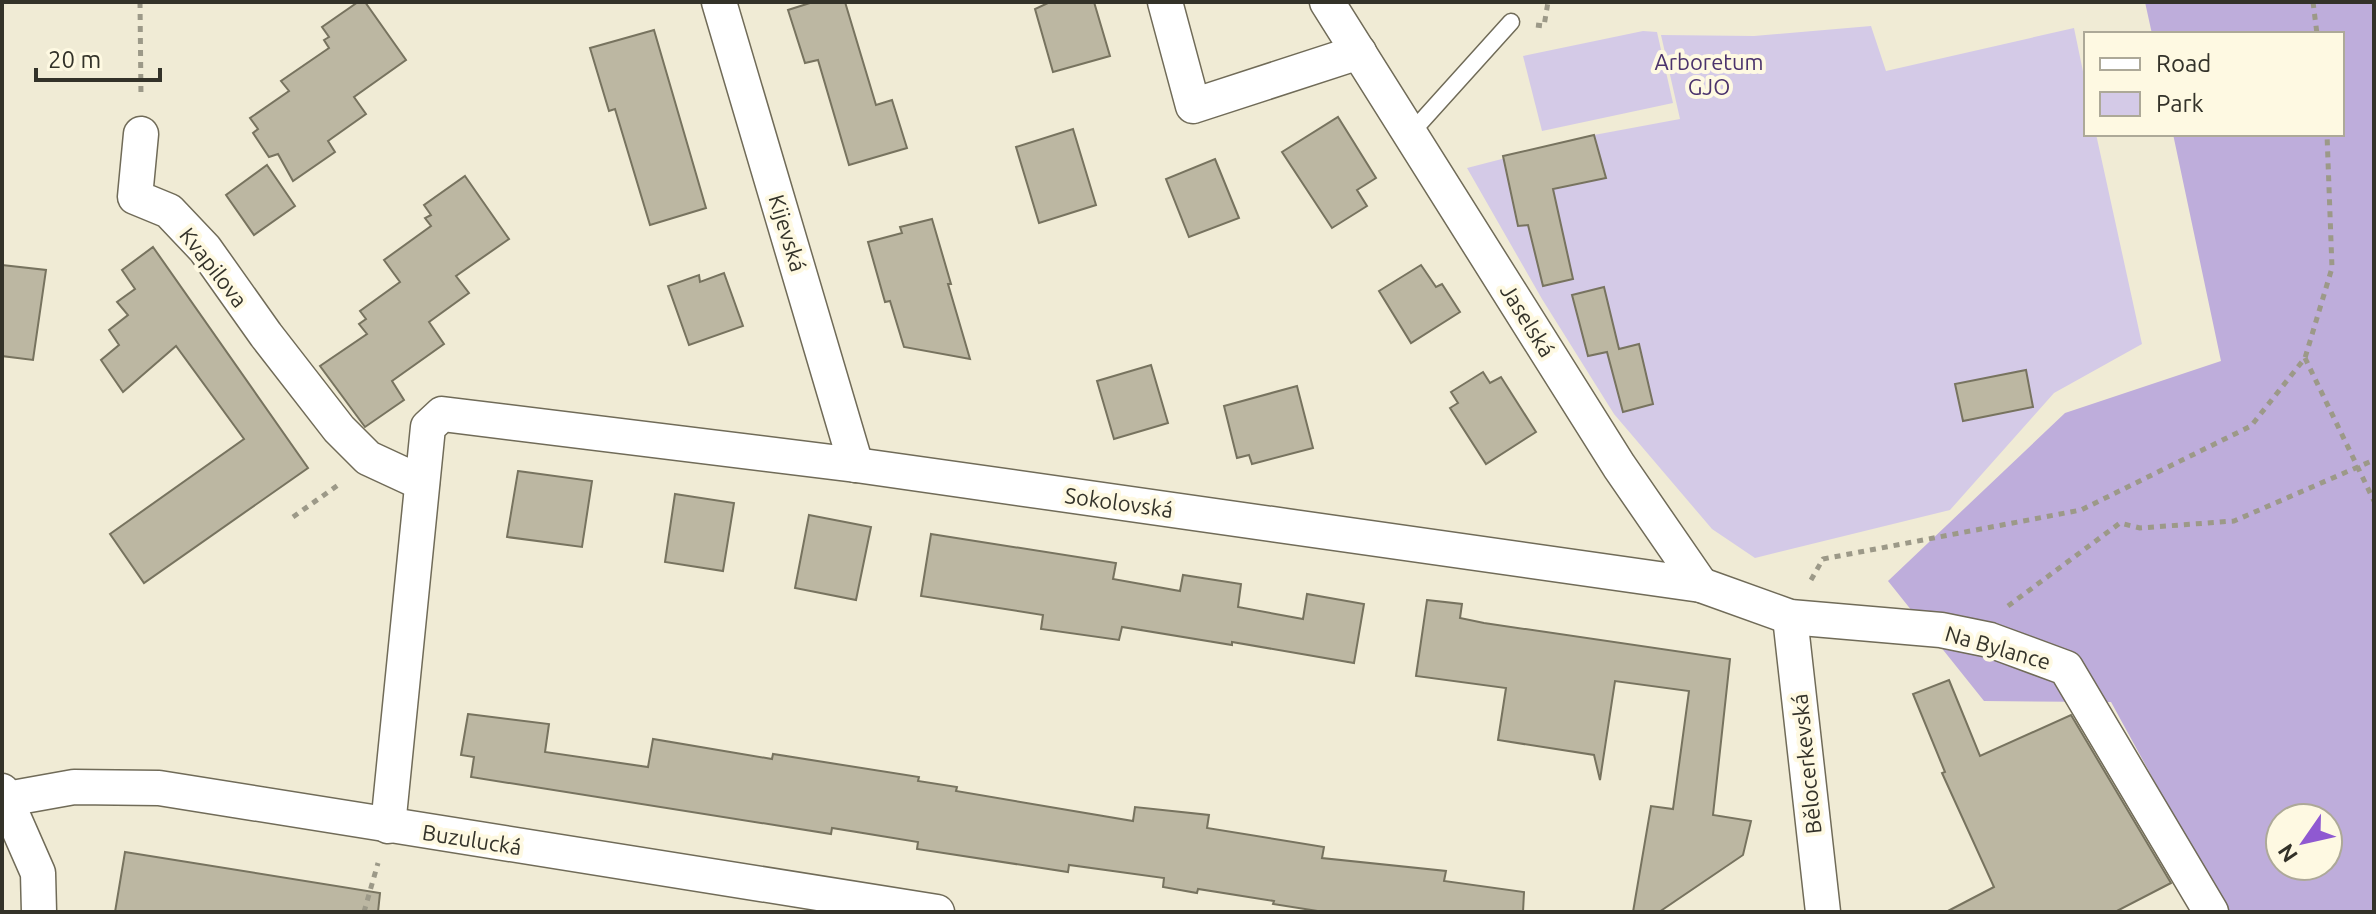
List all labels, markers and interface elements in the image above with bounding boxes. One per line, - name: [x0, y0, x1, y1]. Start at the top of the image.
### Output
- scale bar: [36, 32, 160, 82]
- legend: [2084, 32, 2344, 136]
- text: 20 m: [48, 46, 101, 73]
- park label: Arboretum GJO: [1654, 49, 1764, 99]
- text: Road: [2156, 50, 2211, 77]
- text: Park: [2156, 90, 2204, 117]
- street label: Kijevská: [764, 191, 812, 275]
- street label: Kvapilova: [175, 222, 253, 312]
- street label: Jaselská: [1496, 279, 1560, 361]
- street label: Sokolovská: [1063, 482, 1175, 522]
- street label: Na Bylance: [1942, 620, 2054, 674]
- street label: Bělocerkevská: [1786, 693, 1826, 835]
- north arrow: [2264, 802, 2344, 882]
- street label: Buzulucká: [421, 819, 523, 859]
- text: N: [2272, 840, 2302, 867]

